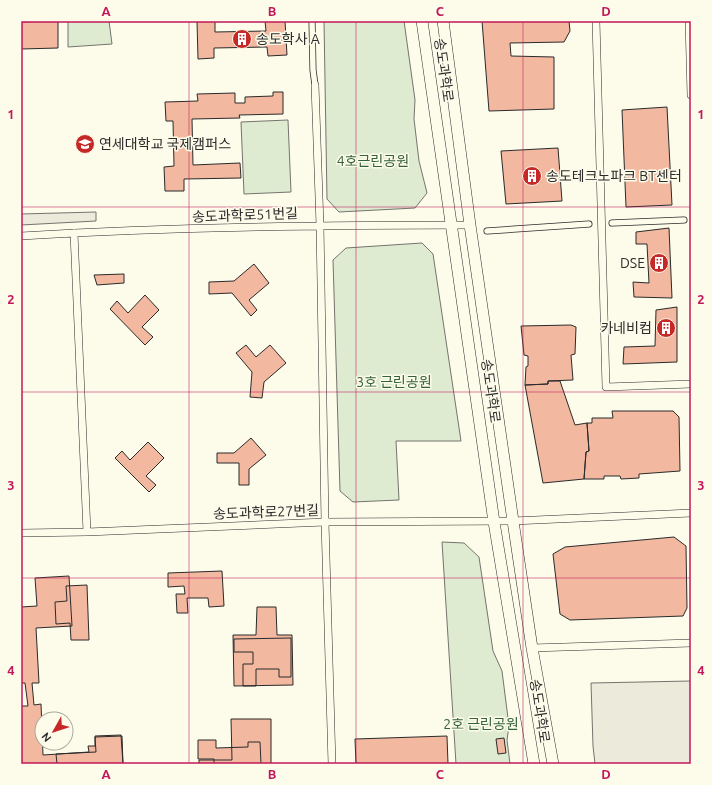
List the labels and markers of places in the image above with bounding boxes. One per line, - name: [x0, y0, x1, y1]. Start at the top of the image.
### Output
- building icon: 송도학사 A: [231, 28, 253, 50]
- place label: 송도학사 A: [256, 31, 320, 47]
- school or university icon: 연세대학교 국제캠퍼스: [74, 133, 96, 155]
- place label: 연세대학교 국제캠퍼스: [99, 136, 231, 152]
- building icon: 송도테크노파크 BT센터: [521, 165, 543, 187]
- place label: 송도테크노파크 BT센터: [546, 168, 682, 184]
- building icon: DSE: [648, 252, 670, 274]
- place label: DSE: [620, 255, 645, 271]
- building icon: 카네비컴: [655, 317, 677, 339]
- place label: 카네비컴: [600, 320, 652, 336]

